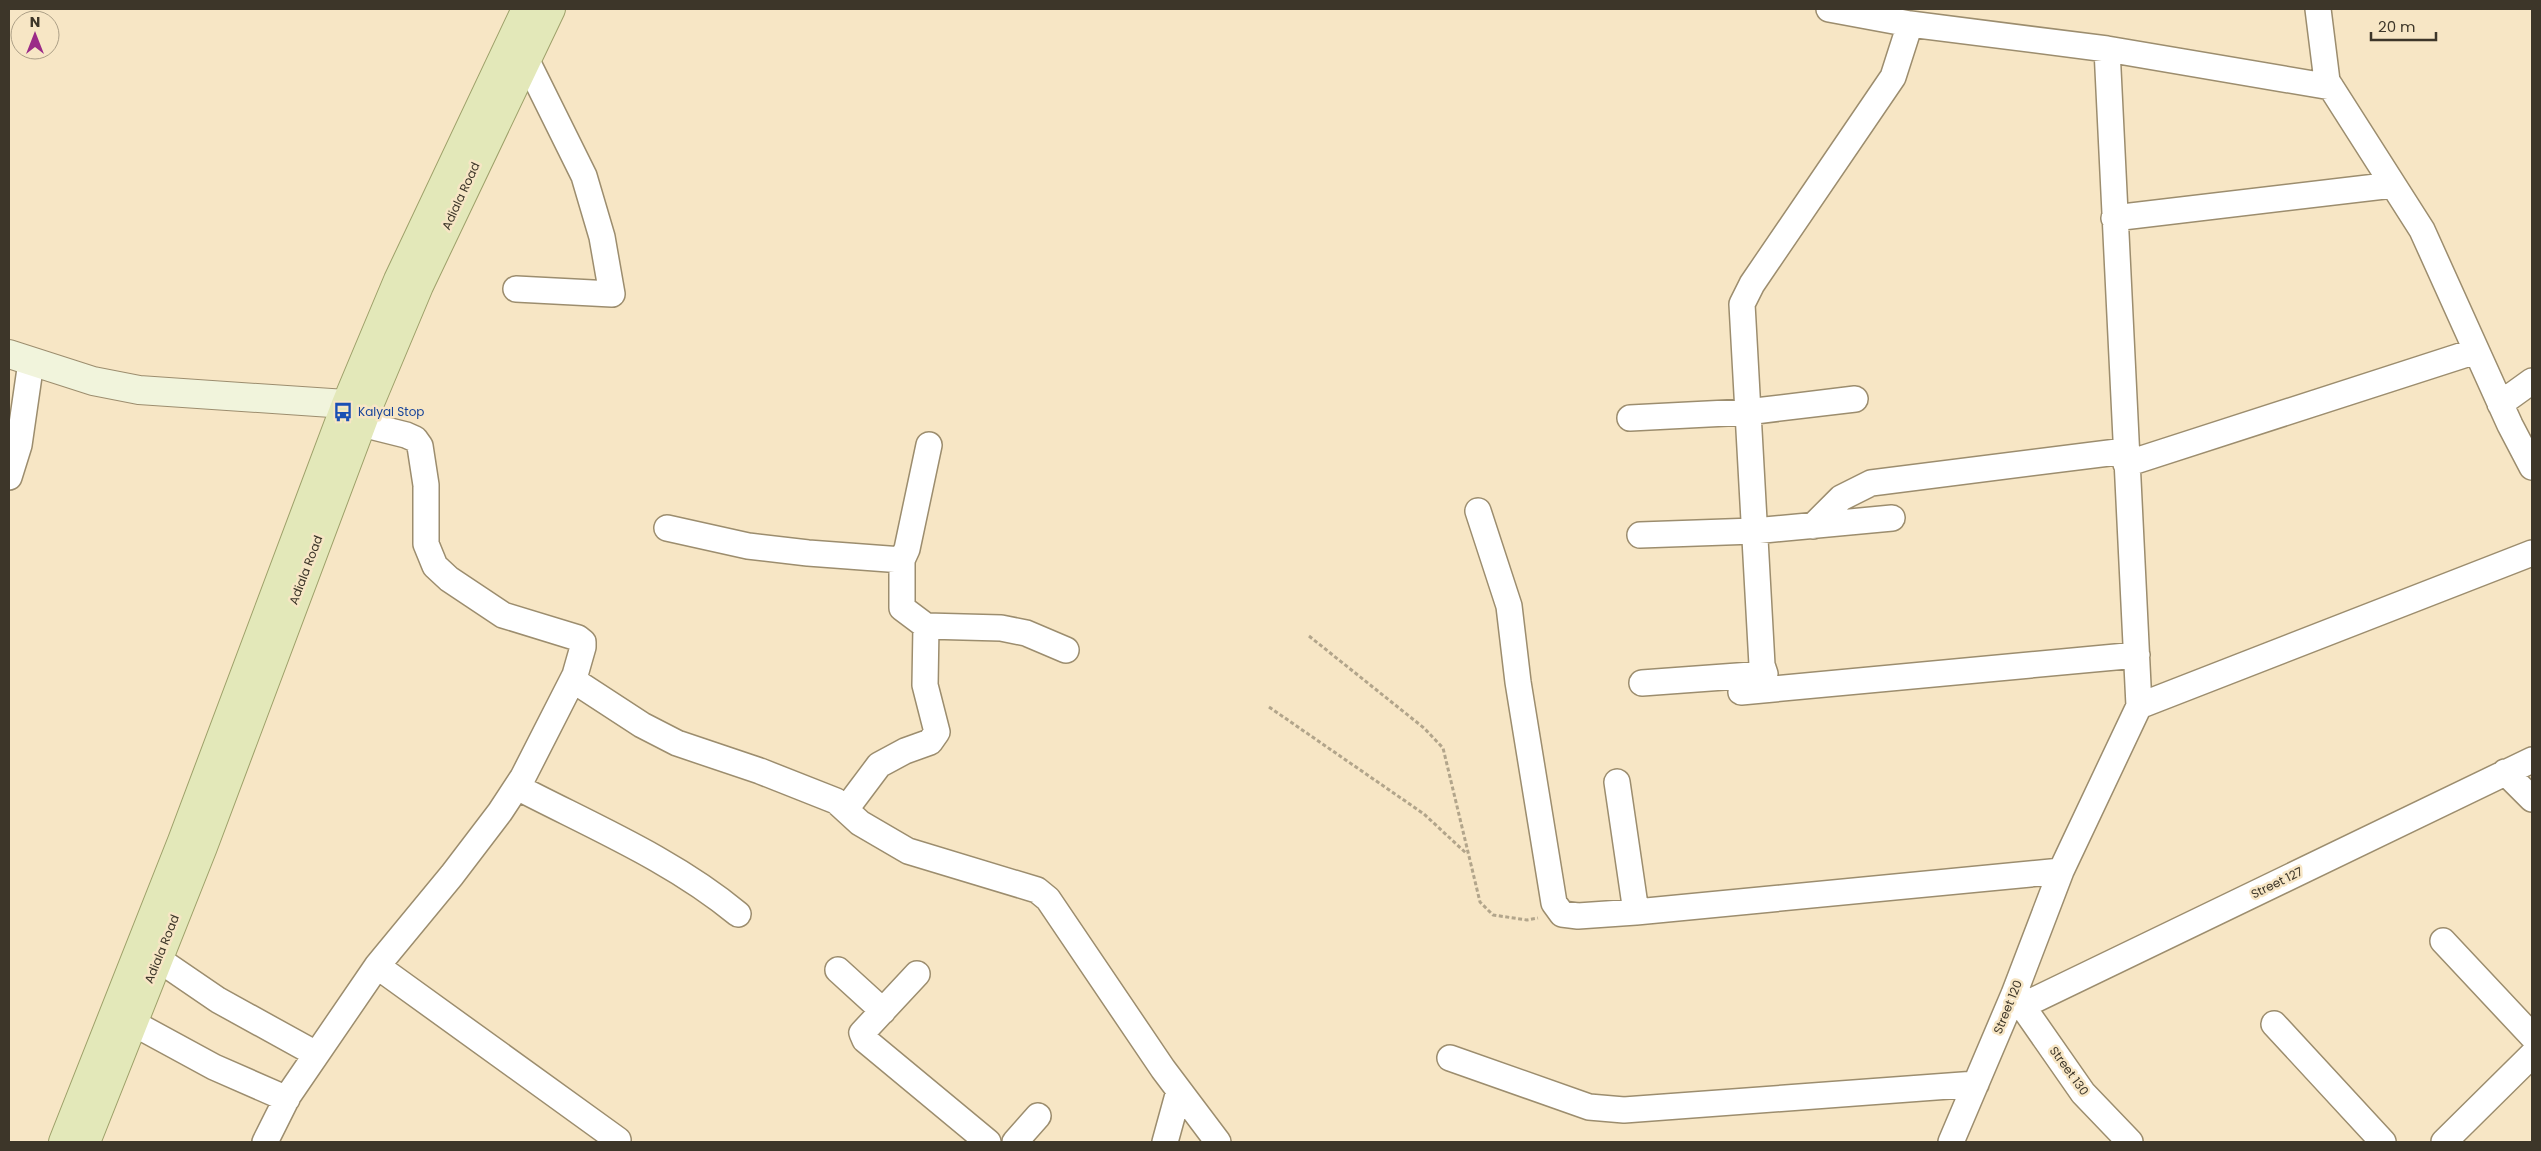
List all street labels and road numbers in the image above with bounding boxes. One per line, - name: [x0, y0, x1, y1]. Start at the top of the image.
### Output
- street label: Adiala Road: [437, 159, 484, 232]
- street label: Adiala Road: [285, 533, 327, 607]
- street label: Street 127: [2248, 863, 2306, 902]
- street label: Adiala Road: [140, 912, 183, 986]
- street label: Street 120: [1989, 977, 2026, 1036]
- street label: Street 130: [2046, 1043, 2093, 1099]

